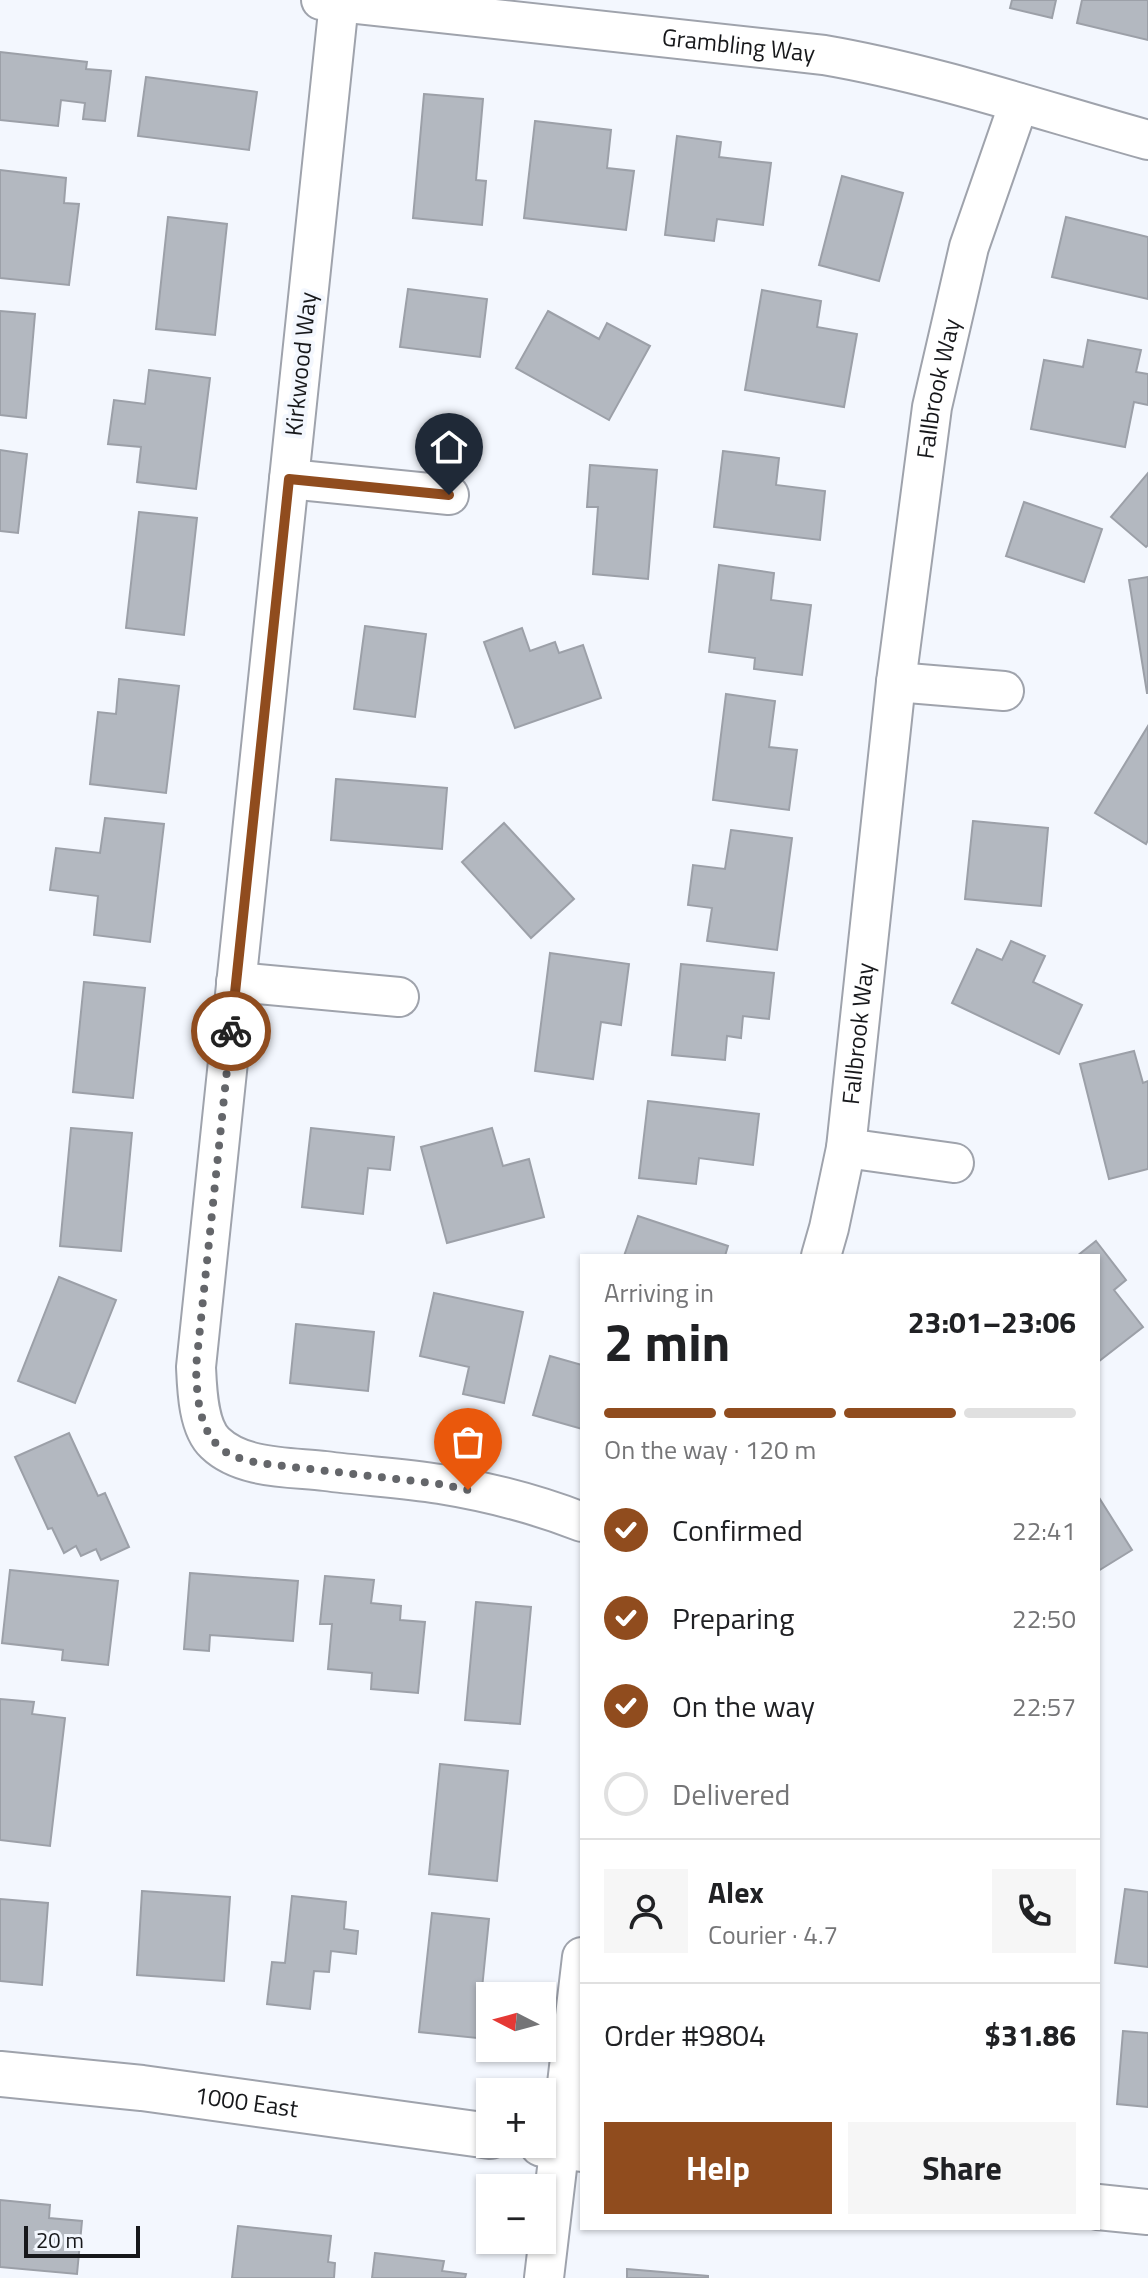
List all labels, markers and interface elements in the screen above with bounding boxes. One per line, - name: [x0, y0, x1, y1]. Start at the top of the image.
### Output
- street label: Grambling Way: [660, 18, 817, 71]
- street label: Kirkwood Way: [275, 290, 326, 438]
- street label: Fallbrook Way: [906, 314, 969, 461]
- pin: [415, 413, 483, 495]
- icon: home: [427, 425, 471, 469]
- street label: Fallbrook Way: [832, 960, 883, 1106]
- courier: [191, 991, 271, 1071]
- icon: bike: [209, 1009, 253, 1053]
- text: Arriving in: [604, 1273, 714, 1312]
- text: 23:01–23:06: [908, 1299, 1076, 1345]
- text: 2 min: [604, 1302, 730, 1381]
- pin: [434, 1408, 502, 1490]
- icon: bag: [446, 1420, 490, 1464]
- text: On the way · 120 m: [604, 1430, 816, 1469]
- text: Confirmed: [672, 1507, 803, 1553]
- icon: check: [604, 1508, 648, 1552]
- text: 22:41: [1012, 1511, 1076, 1550]
- text: Preparing: [672, 1595, 794, 1641]
- icon: check: [604, 1596, 648, 1640]
- text: 22:50: [1012, 1599, 1076, 1638]
- text: On the way: [672, 1683, 815, 1729]
- icon: check: [604, 1684, 648, 1728]
- text: 22:57: [1012, 1687, 1076, 1726]
- text: Delivered: [672, 1771, 790, 1817]
- button: person: [604, 1869, 688, 1953]
- text: Alex: [708, 1869, 764, 1915]
- button: phone: [992, 1869, 1076, 1953]
- text: Courier · 4.7: [708, 1915, 838, 1954]
- north arrow: [476, 1982, 556, 2062]
- map controls: [476, 1982, 556, 2254]
- text: Order #9804: [604, 2012, 766, 2058]
- text: $31.86: [984, 2012, 1076, 2058]
- street label: 1000 East: [192, 2076, 301, 2126]
- button: +: [476, 2078, 556, 2158]
- button: Help: [604, 2122, 832, 2214]
- button: Share: [848, 2122, 1076, 2214]
- button: −: [476, 2174, 556, 2254]
- scale bar: [24, 2222, 140, 2258]
- text: 20 m: [36, 2223, 84, 2257]

